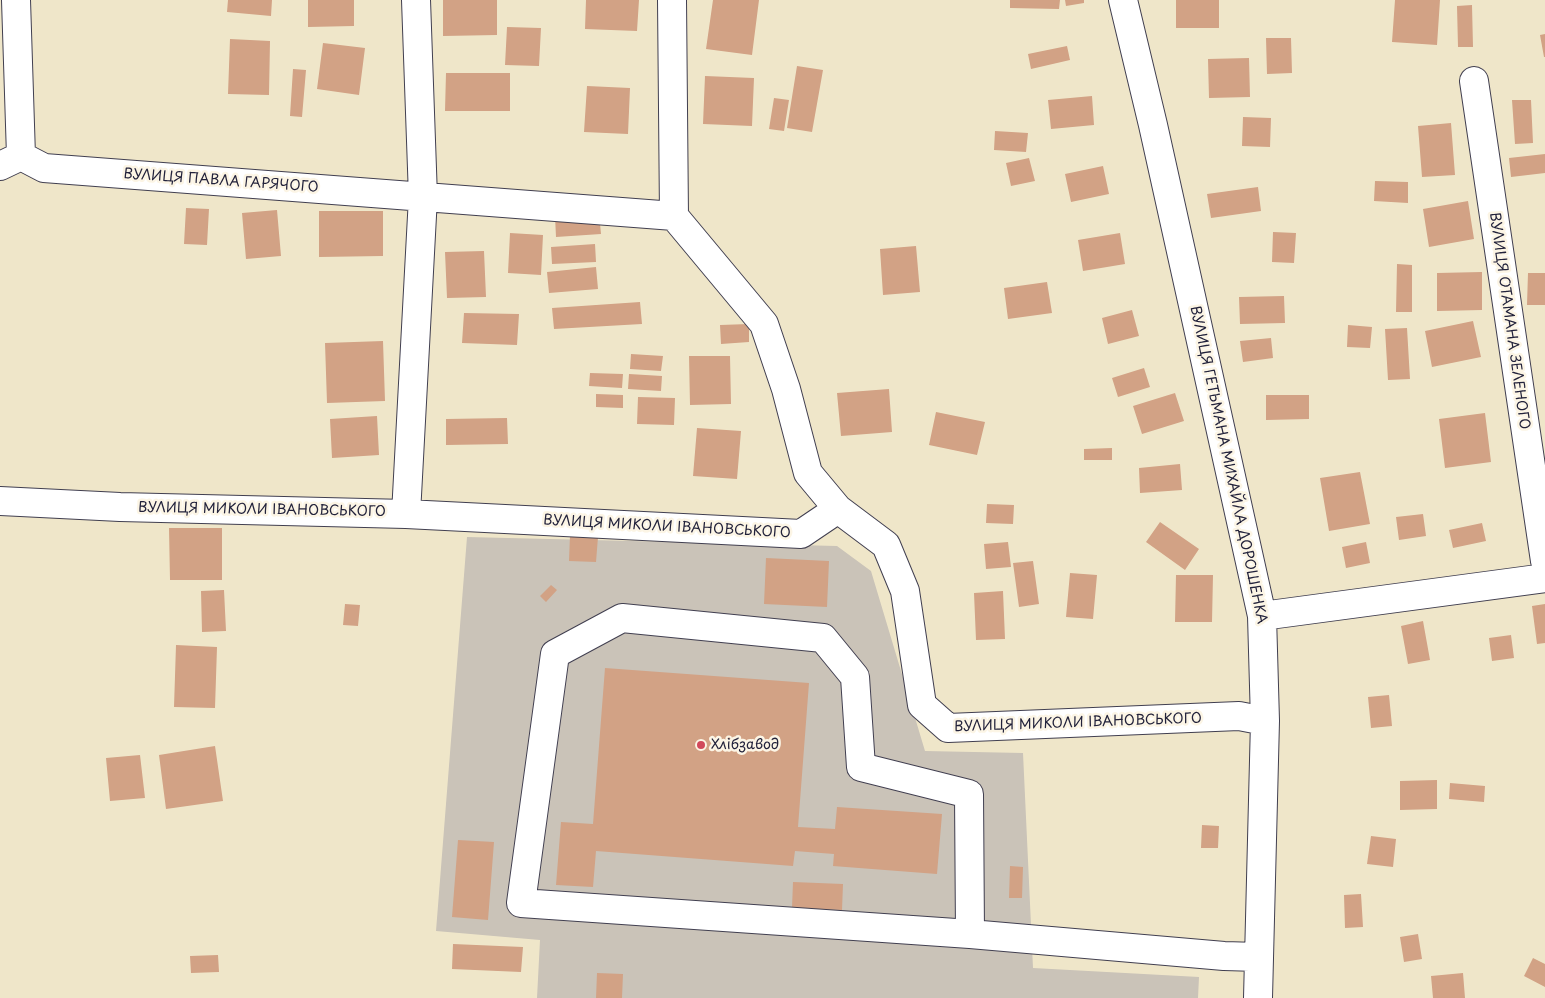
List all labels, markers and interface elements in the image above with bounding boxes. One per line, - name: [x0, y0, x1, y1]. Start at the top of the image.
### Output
- street label: ВУЛИЦЯ ПАВЛА ГАРЯЧОГО: [123, 166, 319, 196]
- street label: ВУЛИЦЯ ОТАМАНА ЗЕЛЕНОГО: [1485, 211, 1533, 431]
- street label: ВУЛИЦЯ ГЕТЬМАНА МИХАЙЛА ДОРОШЕНКА: [1186, 305, 1270, 625]
- street label: ВУЛИЦЯ МИКОЛИ ІВАНОВСЬКОГО: [138, 499, 386, 521]
- street label: ВУЛИЦЯ МИКОЛИ ІВАНОВСЬКОГО: [543, 512, 791, 542]
- street label: ВУЛИЦЯ МИКОЛИ ІВАНОВСЬКОГО: [954, 710, 1202, 736]
- place label: Хлібзавод: [711, 737, 779, 753]
- marker: Хлібзавод: [695, 739, 707, 751]

